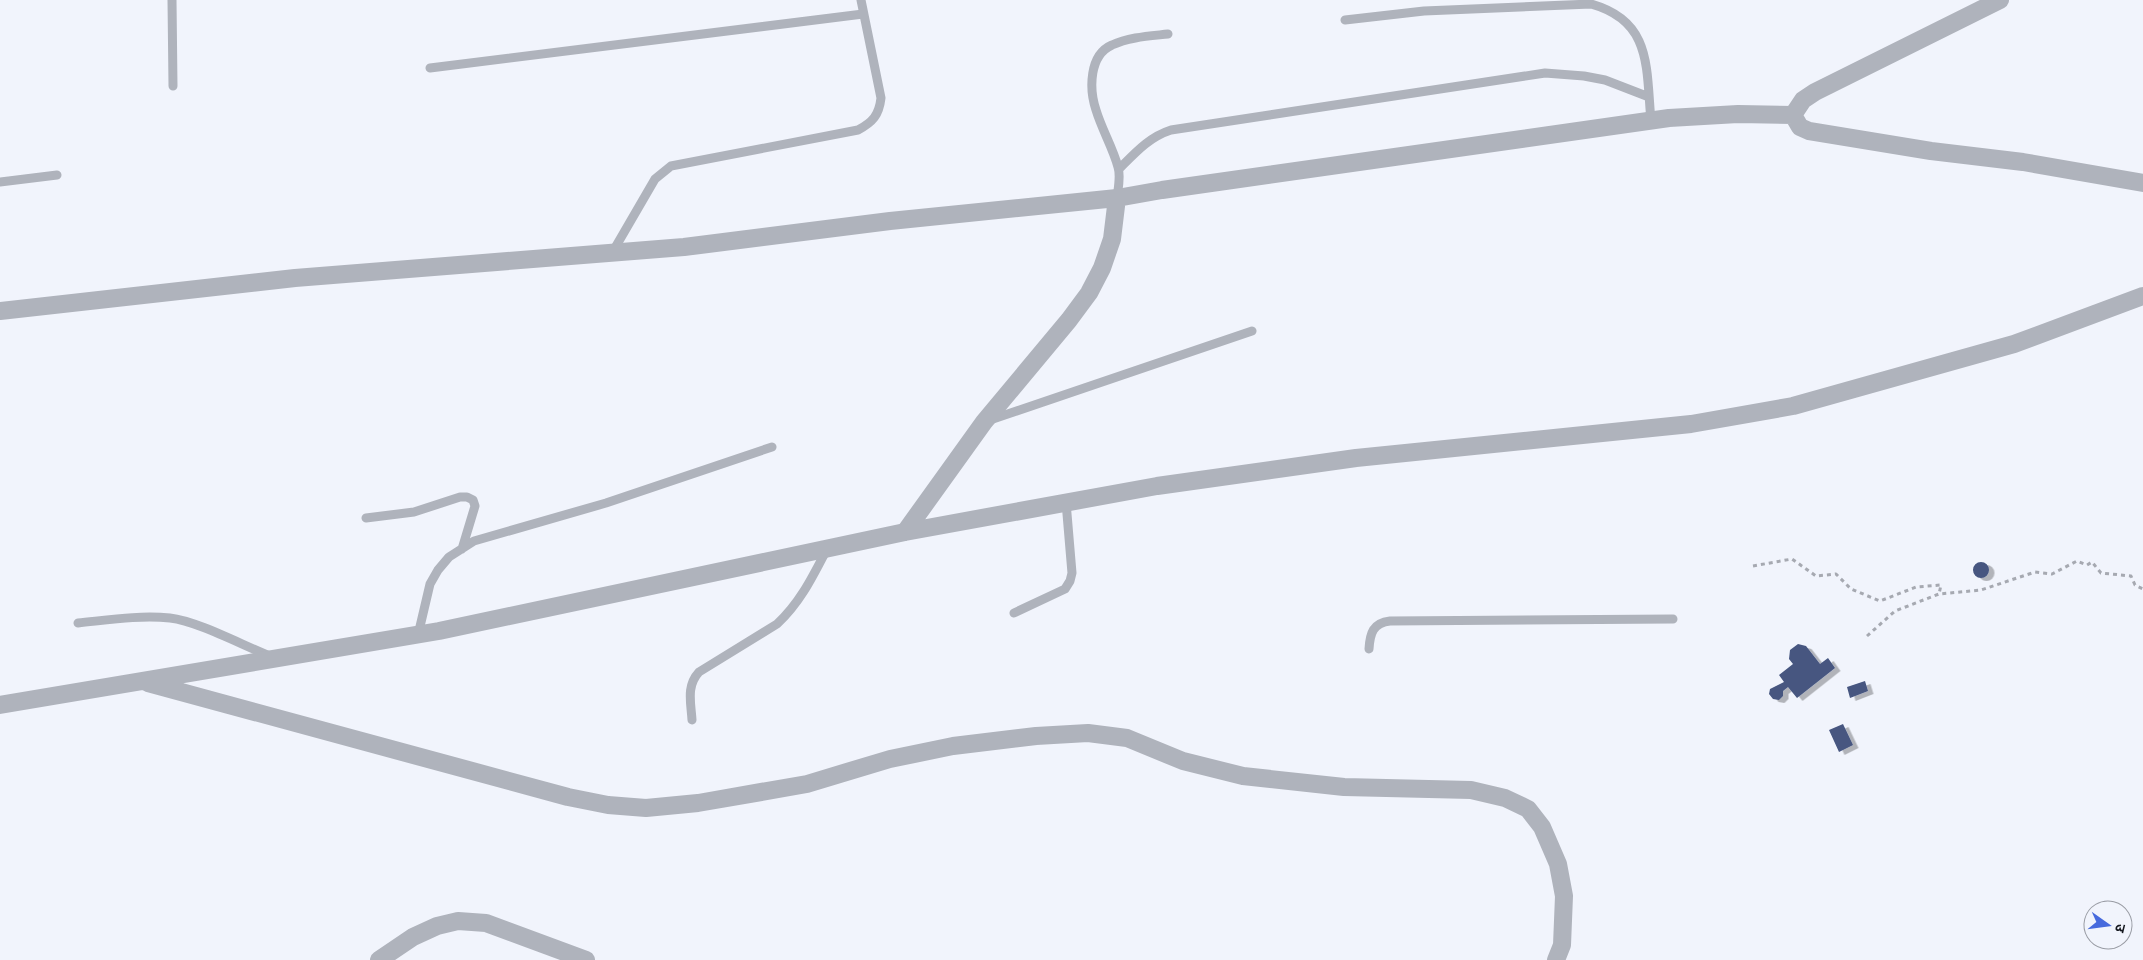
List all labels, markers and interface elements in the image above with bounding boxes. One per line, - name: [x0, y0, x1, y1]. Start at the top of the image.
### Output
- north arrow: [2083, 900, 2133, 950]
- text: उ: [2111, 922, 2130, 935]

